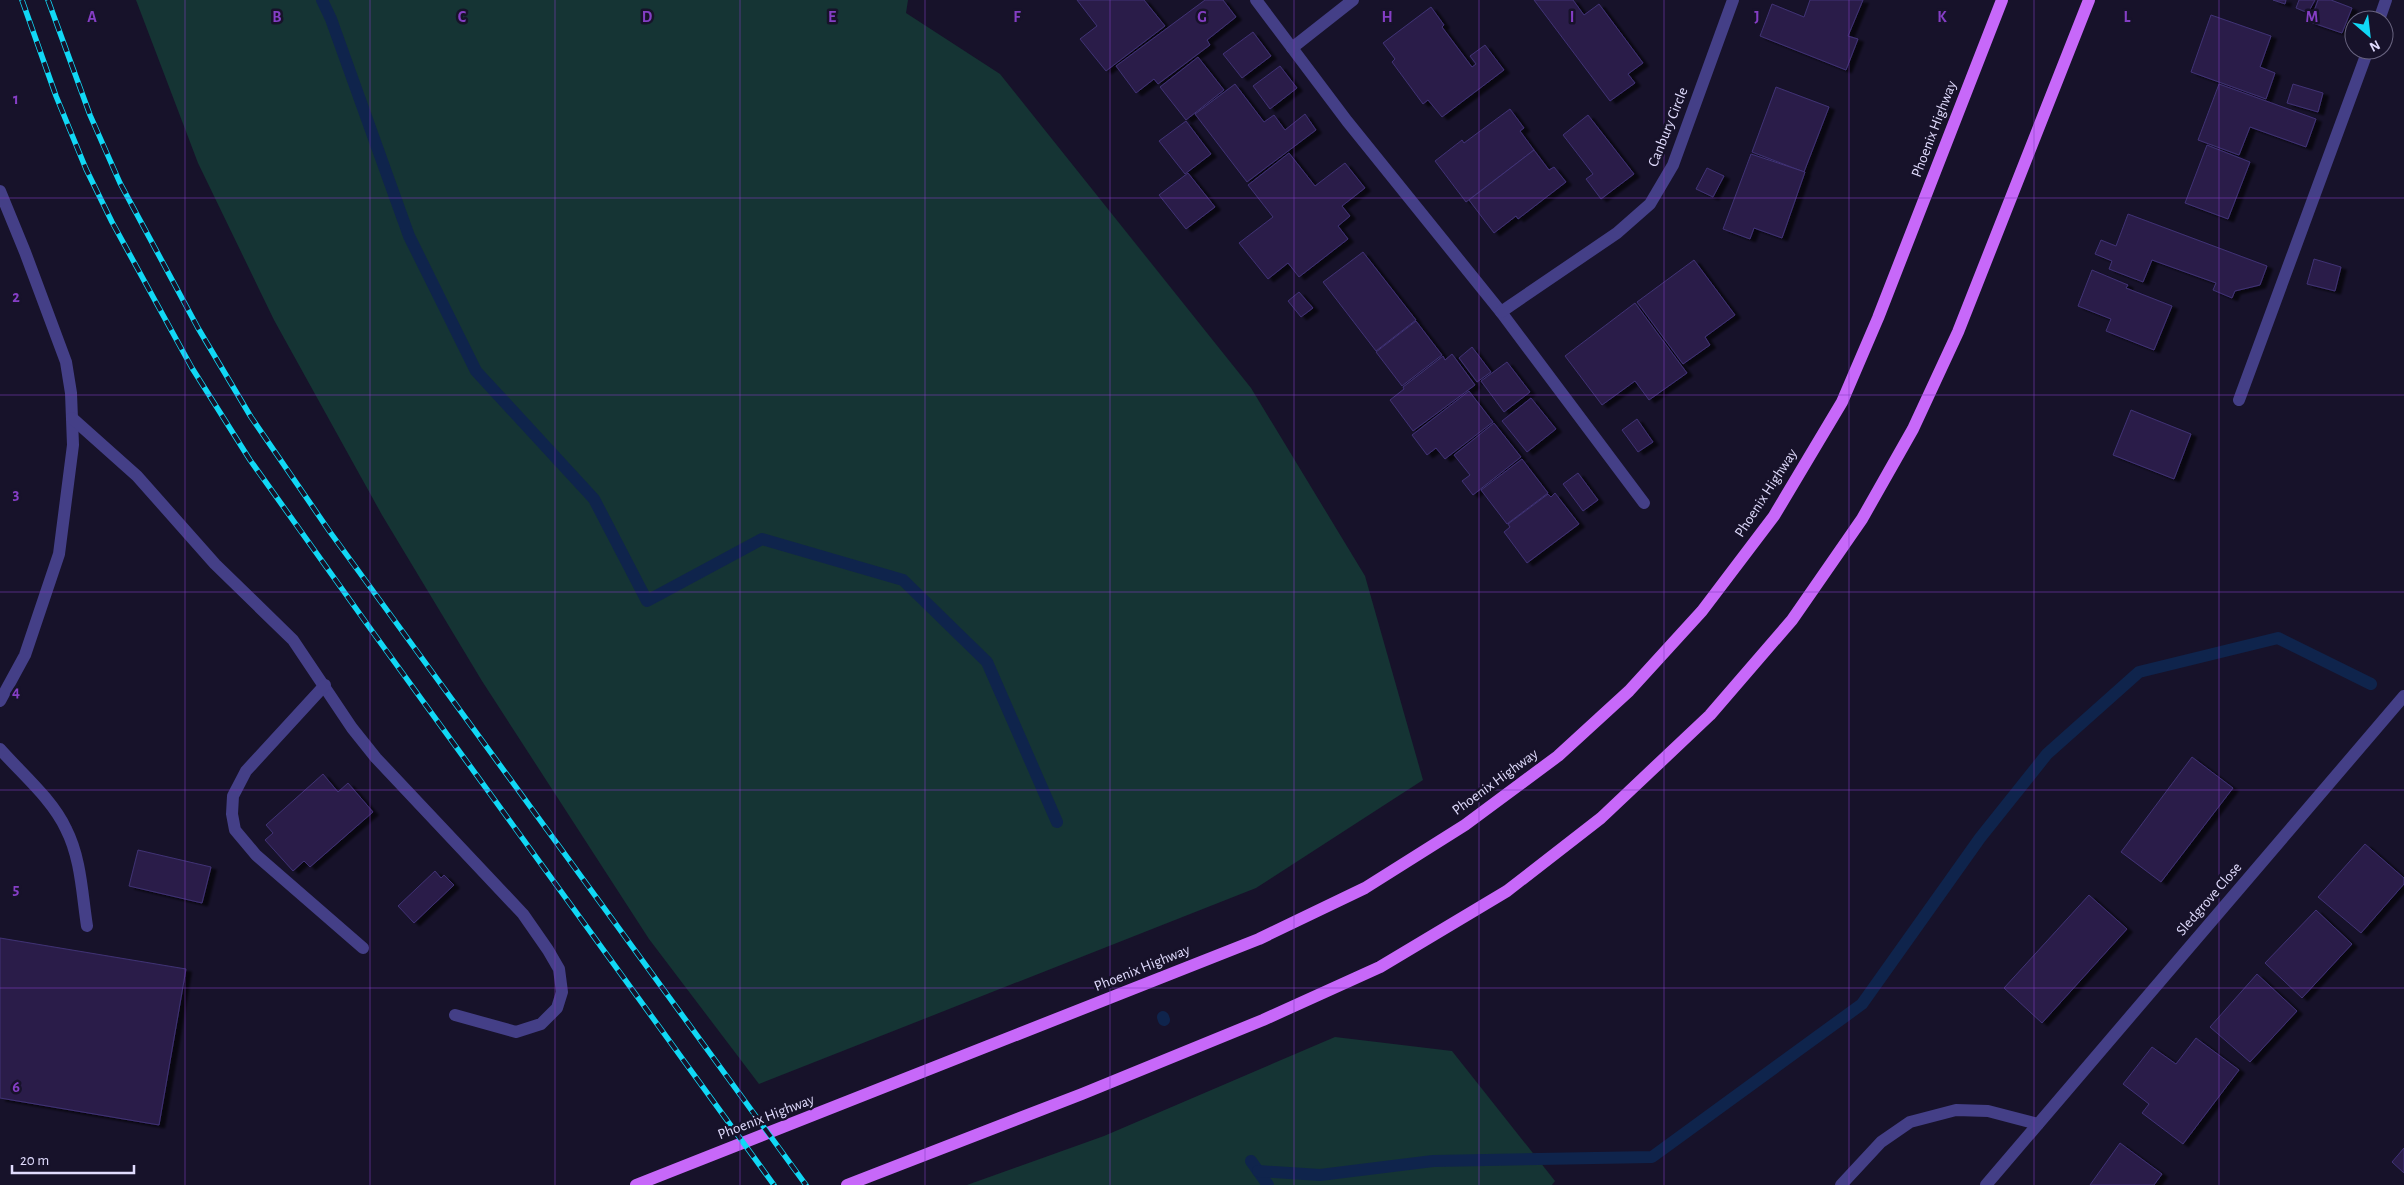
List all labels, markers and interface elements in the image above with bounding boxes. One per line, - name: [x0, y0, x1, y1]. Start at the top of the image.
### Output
- text: A: [87, 9, 97, 25]
- text: B: [272, 9, 282, 25]
- text: C: [458, 9, 467, 25]
- text: D: [642, 9, 653, 25]
- text: E: [828, 9, 836, 25]
- text: F: [1013, 9, 1021, 25]
- text: G: [1197, 9, 1207, 25]
- text: H: [1381, 9, 1393, 25]
- text: I: [1570, 9, 1574, 25]
- text: J: [1754, 9, 1760, 25]
- text: K: [1937, 9, 1947, 25]
- text: L: [2124, 9, 2131, 25]
- text: M: [2306, 9, 2318, 25]
- north arrow: [2344, 10, 2394, 60]
- text: N: [2367, 37, 2382, 54]
- street label: Phoenix Highway: [1909, 78, 1959, 179]
- street label: Canbury Circle: [1645, 85, 1691, 169]
- text: 1: [13, 91, 19, 107]
- text: 2: [12, 289, 20, 305]
- street label: Phoenix Highway: [1732, 446, 1800, 540]
- text: 3: [13, 486, 20, 502]
- text: 4: [12, 684, 20, 700]
- street label: Phoenix Highway: [1449, 746, 1541, 818]
- street label: Sledgrove Close: [2173, 860, 2245, 938]
- text: 5: [13, 881, 20, 897]
- street label: Phoenix Highway: [1092, 942, 1193, 994]
- text: 6: [12, 1079, 20, 1095]
- street label: Phoenix Highway: [716, 1092, 817, 1142]
- scale bar: [12, 1142, 135, 1174]
- text: 20 m: [20, 1153, 49, 1168]

